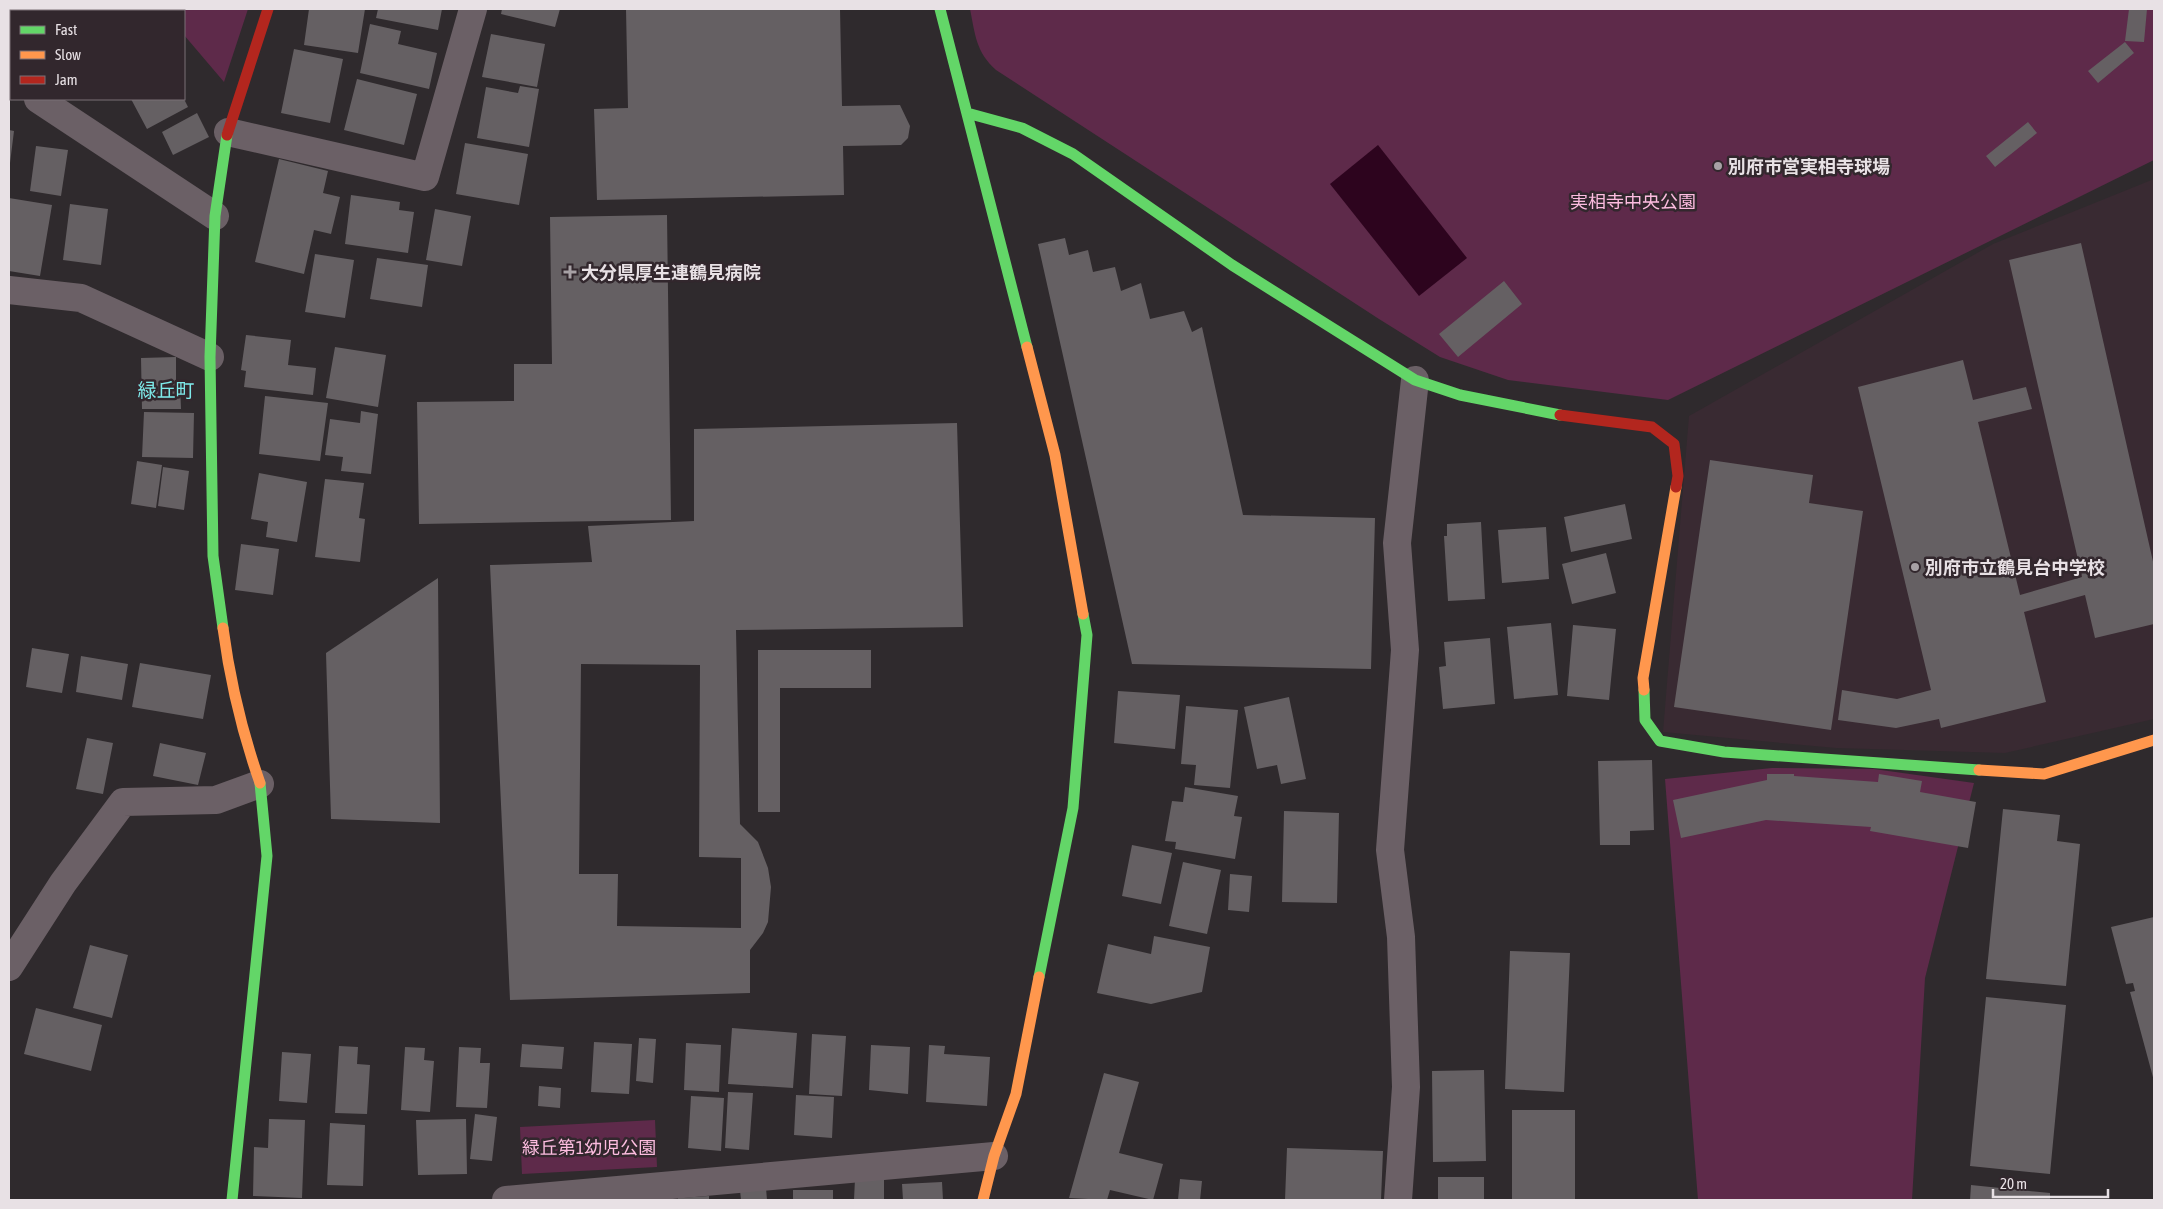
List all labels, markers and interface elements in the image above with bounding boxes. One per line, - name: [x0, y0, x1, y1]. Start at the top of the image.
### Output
- legend: [10, 10, 185, 100]
- text: Fast: [55, 21, 77, 38]
- text: Slow: [55, 46, 81, 63]
- text: Jam: [55, 71, 78, 88]
- place label: 別府市営実相寺球場: [1728, 156, 1890, 177]
- marker: 別府市営実相寺球場: [1712, 160, 1724, 172]
- park label: 実相寺中央公園: [1570, 191, 1696, 212]
- place label: 大分県厚生連鶴見病院: [581, 262, 761, 283]
- marker: 大分県厚生連鶴見病院: [563, 265, 577, 279]
- district label: 緑丘町: [137, 379, 195, 401]
- place label: 別府市立鶴見台中学校: [1925, 557, 2105, 578]
- marker: 別府市立鶴見台中学校: [1909, 561, 1921, 573]
- park label: 緑丘第1幼児公園: [522, 1137, 656, 1158]
- scale bar: [1993, 1166, 2108, 1198]
- text: 20 m: [2000, 1175, 2027, 1192]

